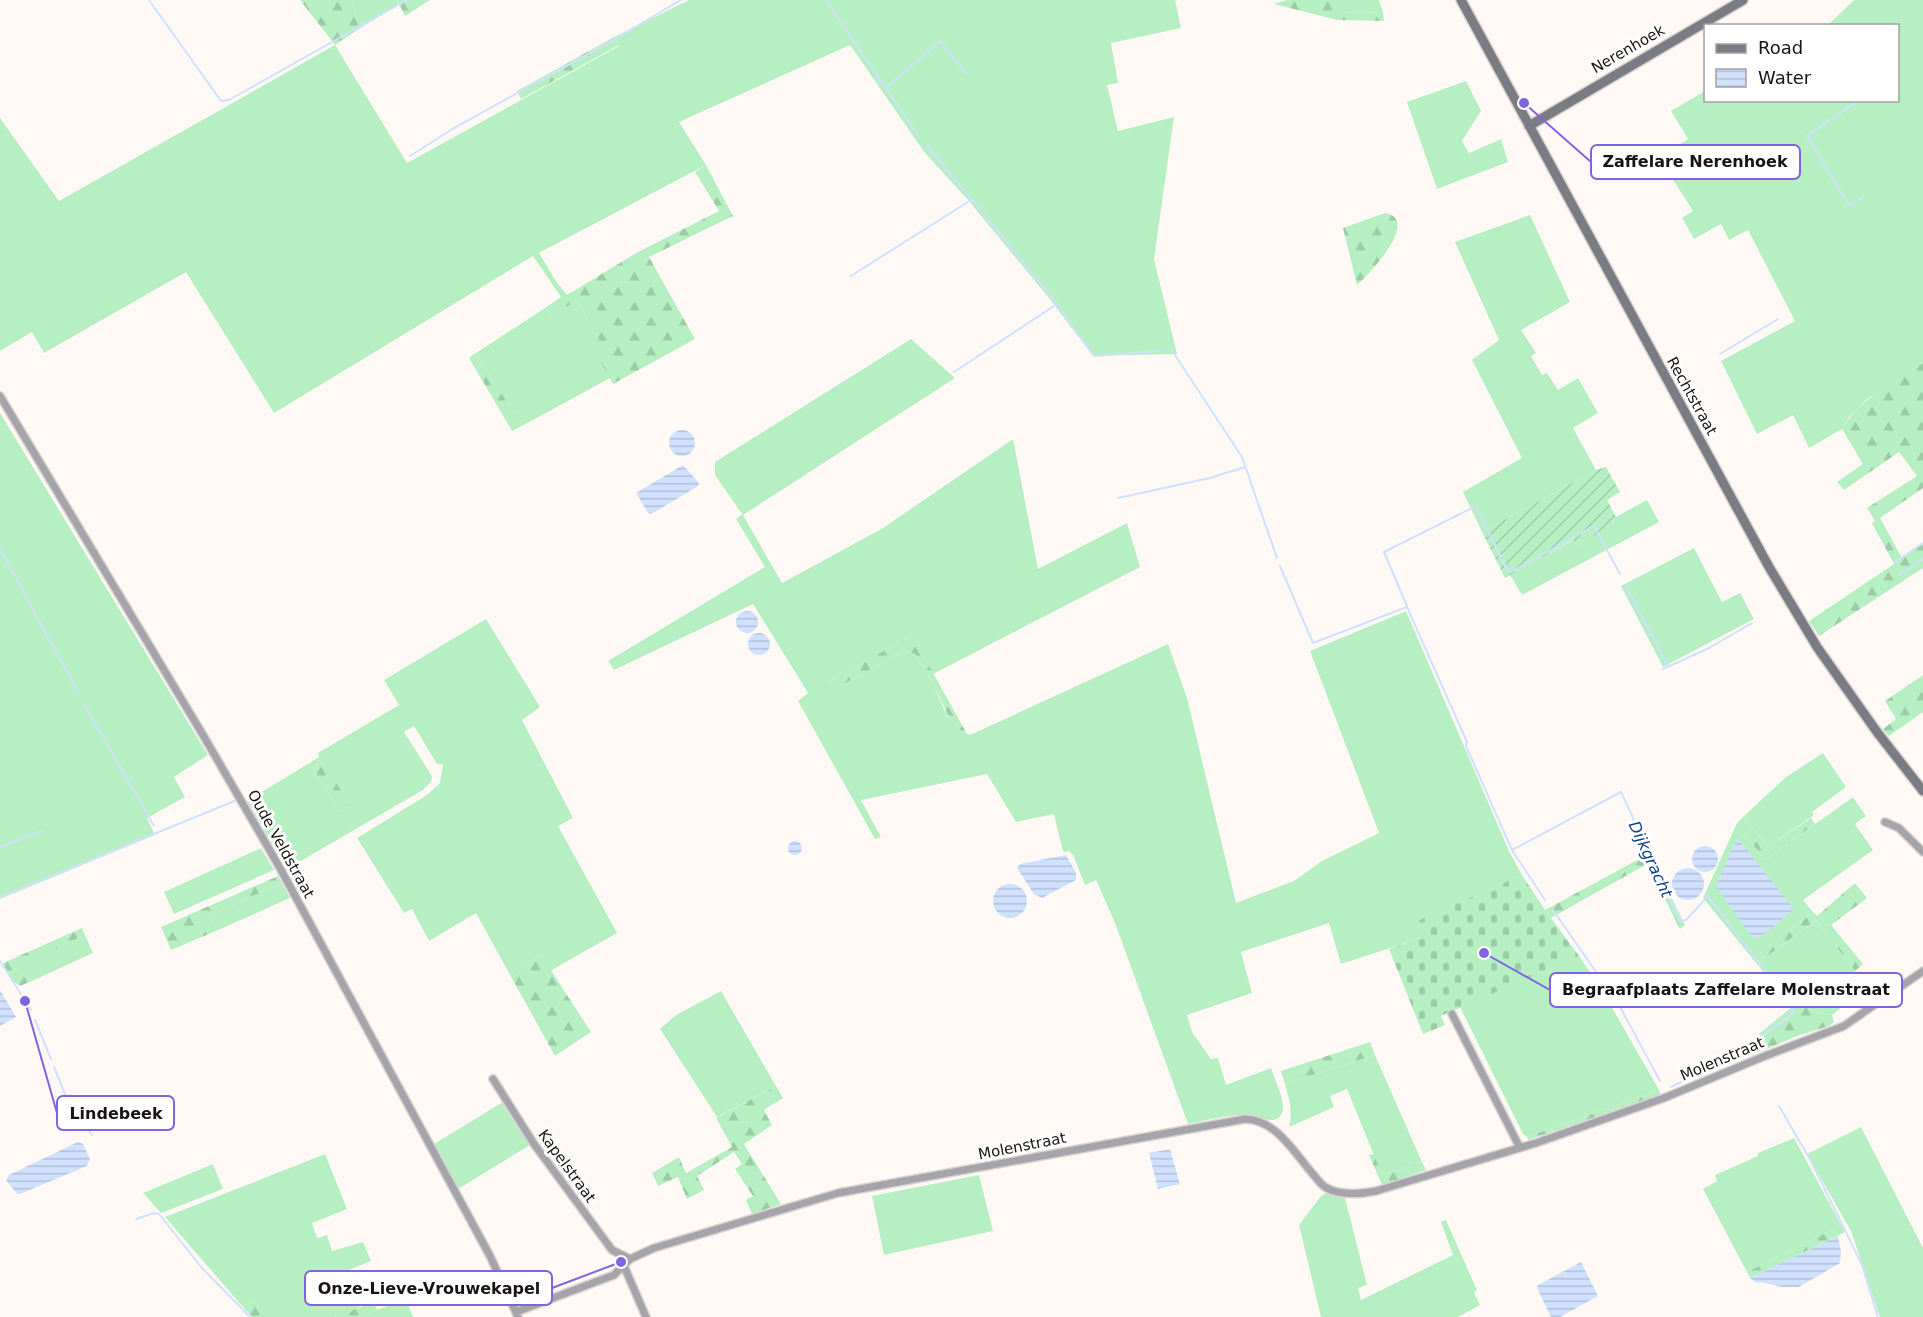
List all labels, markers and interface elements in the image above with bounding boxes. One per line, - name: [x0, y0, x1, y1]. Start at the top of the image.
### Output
- street label: Nerenhoek: [1588, 21, 1668, 77]
- legend: [1704, 24, 1899, 102]
- text: Road: [1758, 37, 1803, 58]
- text: Water: [1758, 67, 1812, 88]
- callout: Zaffelare Nerenhoek: [1591, 145, 1800, 179]
- text: Zaffelare Nerenhoek: [1602, 152, 1788, 171]
- street label: Rechtstraat: [1663, 354, 1721, 438]
- street label: Oude Veldstraat: [244, 787, 318, 901]
- water label: Dijkgracht: [1625, 818, 1677, 901]
- callout: Begraafplaats Zaffelare Molenstraat: [1550, 973, 1902, 1007]
- text: Begraafplaats Zaffelare Molenstraat: [1562, 980, 1890, 999]
- street label: Molenstraat: [1677, 1033, 1767, 1085]
- callout: Lindebeek: [57, 1096, 174, 1130]
- text: Lindebeek: [69, 1104, 163, 1123]
- street label: Kapelstraat: [534, 1126, 600, 1206]
- street label: Molenstraat: [977, 1129, 1068, 1163]
- callout: Onze-Lieve-Vrouwekapel: [305, 1271, 552, 1305]
- text: Onze-Lieve-Vrouwekapel: [318, 1279, 540, 1298]

